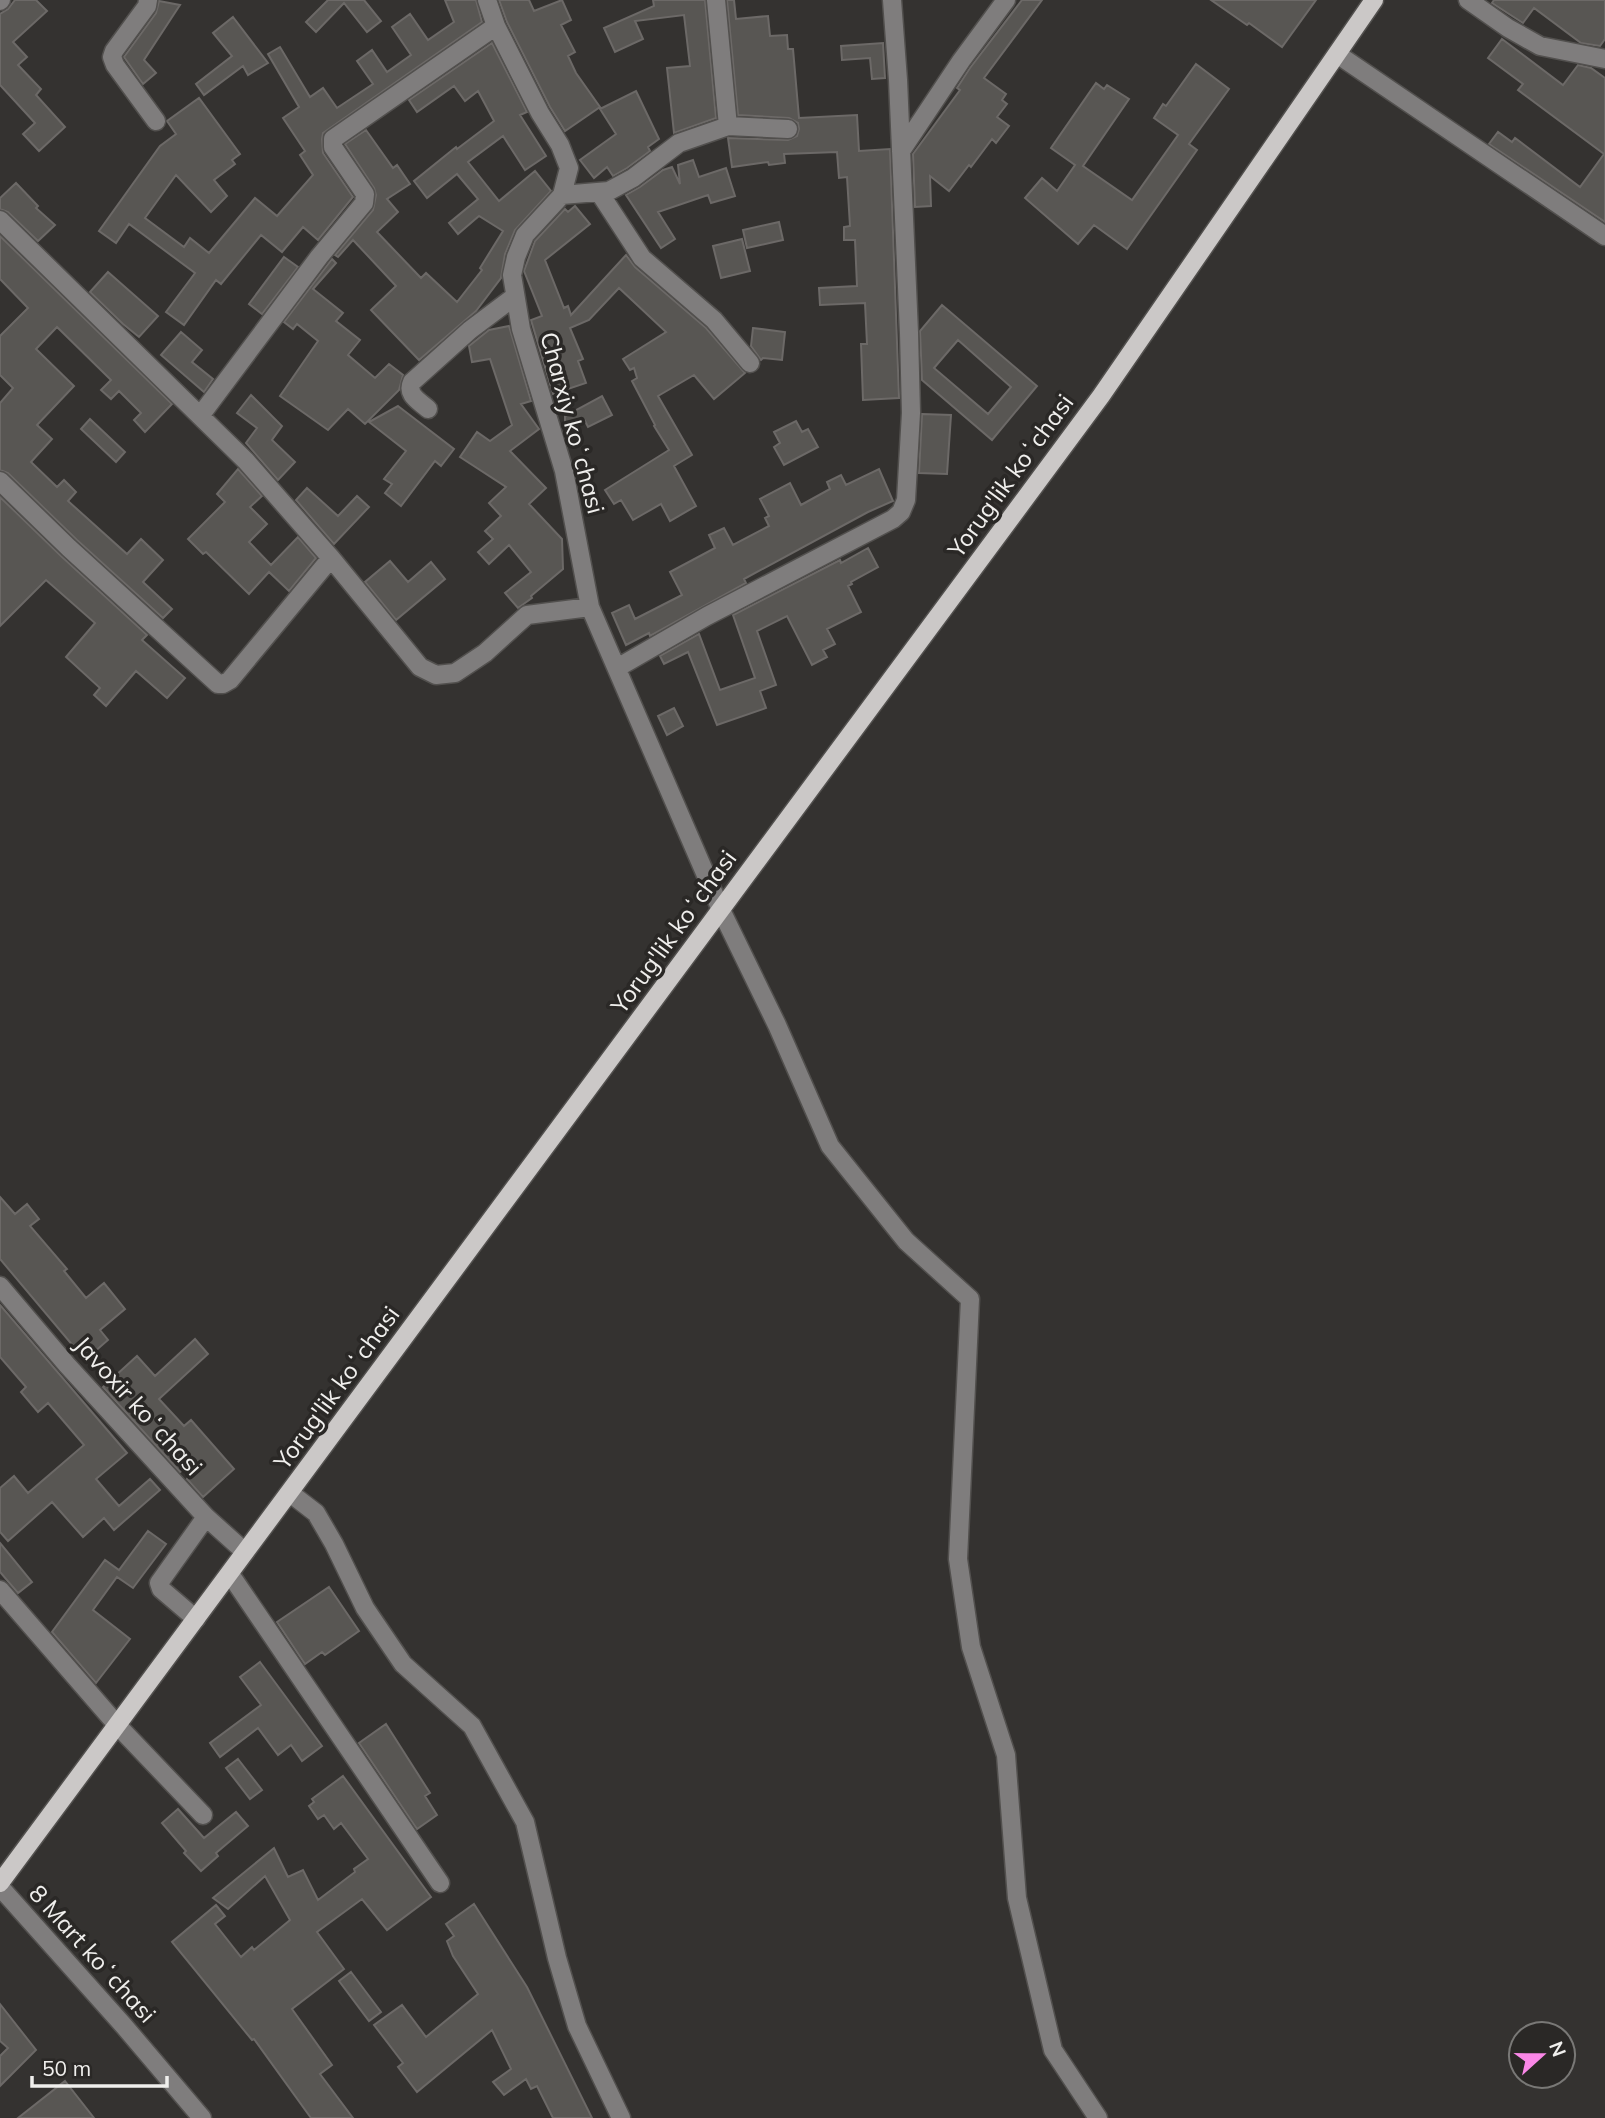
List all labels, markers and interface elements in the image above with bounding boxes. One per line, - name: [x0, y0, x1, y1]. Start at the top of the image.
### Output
- street label: Charxiy koʻchasi: [534, 329, 612, 517]
- street label: Yorug'lik koʻchasi: [940, 388, 1079, 564]
- street label: Yorug'lik koʻchasi: [603, 844, 742, 1020]
- street label: Yorug'lik koʻchasi: [266, 1300, 405, 1476]
- street label: Javoxir koʻchasi: [68, 1329, 209, 1481]
- street label: 8 Mart koʻchasi: [23, 1878, 163, 2029]
- north arrow: [1507, 2020, 1577, 2090]
- text: N: [1544, 2038, 1572, 2060]
- scale bar: [32, 2044, 166, 2088]
- text: 50 m: [42, 2055, 91, 2081]

